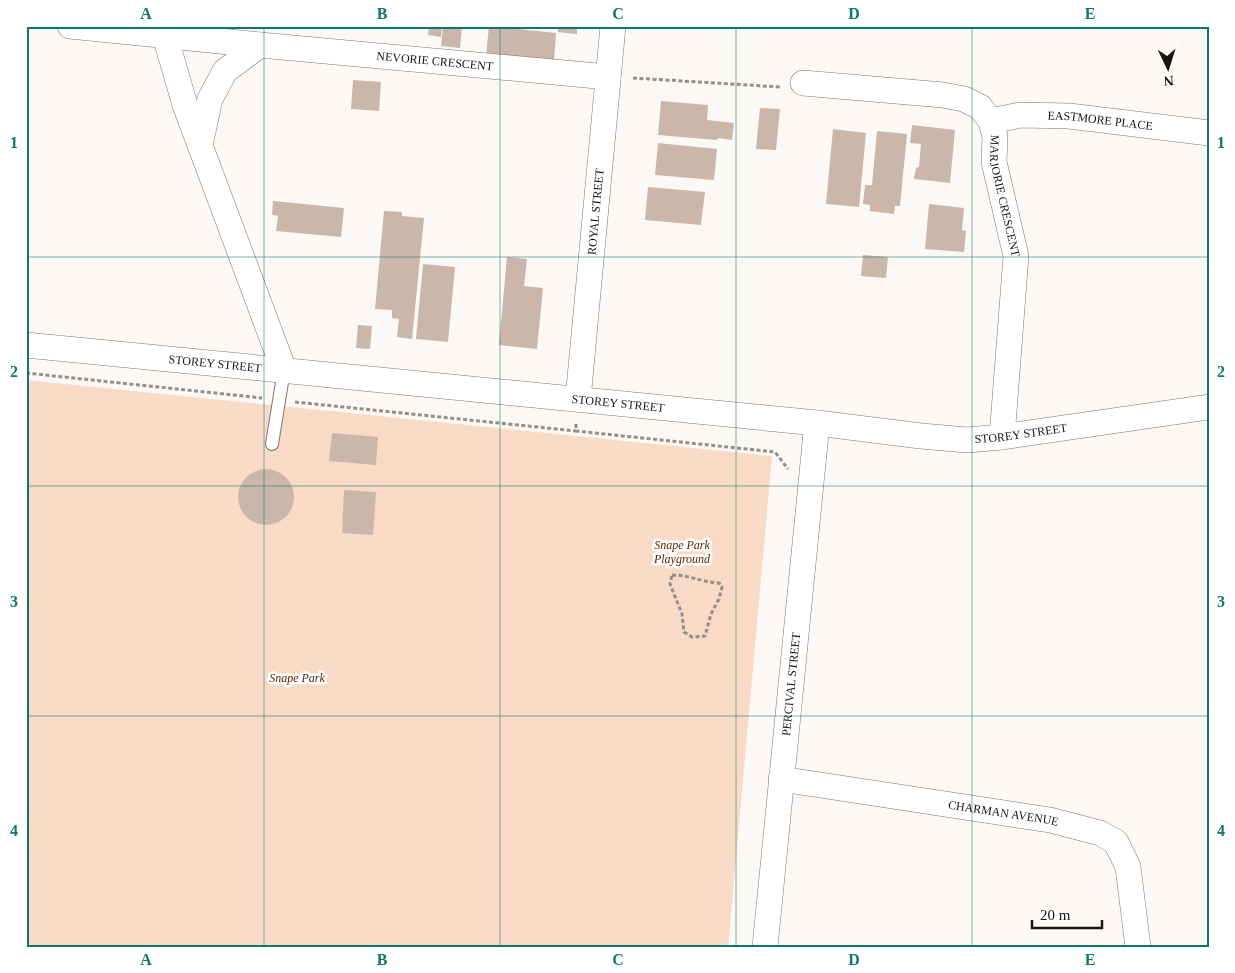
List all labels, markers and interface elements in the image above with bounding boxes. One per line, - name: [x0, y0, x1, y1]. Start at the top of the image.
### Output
- text: A: [140, 5, 152, 22]
- text: B: [377, 5, 388, 22]
- text: C: [612, 5, 624, 22]
- text: D: [848, 5, 860, 22]
- text: E: [1085, 5, 1095, 22]
- north arrow: [1142, 42, 1192, 92]
- street label: NEVORIE CRESCENT: [376, 49, 494, 73]
- text: N: [1163, 73, 1174, 88]
- street label: EASTMORE PLACE: [1047, 109, 1154, 133]
- text: 1: [10, 134, 18, 151]
- street label: MARJORIE CRESCENT: [987, 134, 1023, 259]
- text: 1: [1217, 134, 1225, 151]
- street label: ROYAL STREET: [585, 167, 607, 256]
- street label: STOREY STREET: [168, 352, 263, 375]
- text: 2: [10, 363, 18, 380]
- text: 2: [1217, 363, 1225, 380]
- street label: STOREY STREET: [571, 392, 666, 415]
- street label: STOREY STREET: [974, 421, 1069, 446]
- park label: Snape Park Playground: [653, 538, 711, 566]
- text: 3: [10, 593, 18, 610]
- text: 3: [1217, 593, 1225, 610]
- street label: PERCIVAL STREET: [779, 631, 803, 737]
- park label: Snape Park: [269, 671, 325, 685]
- street label: CHARMAN AVENUE: [947, 798, 1060, 829]
- text: 4: [10, 822, 18, 839]
- text: 4: [1217, 822, 1225, 839]
- scale bar: [1032, 898, 1102, 930]
- text: 20 m: [1040, 907, 1071, 923]
- text: A: [140, 951, 152, 968]
- text: B: [377, 951, 388, 968]
- text: C: [612, 951, 624, 968]
- text: D: [848, 951, 860, 968]
- text: E: [1085, 951, 1095, 968]

